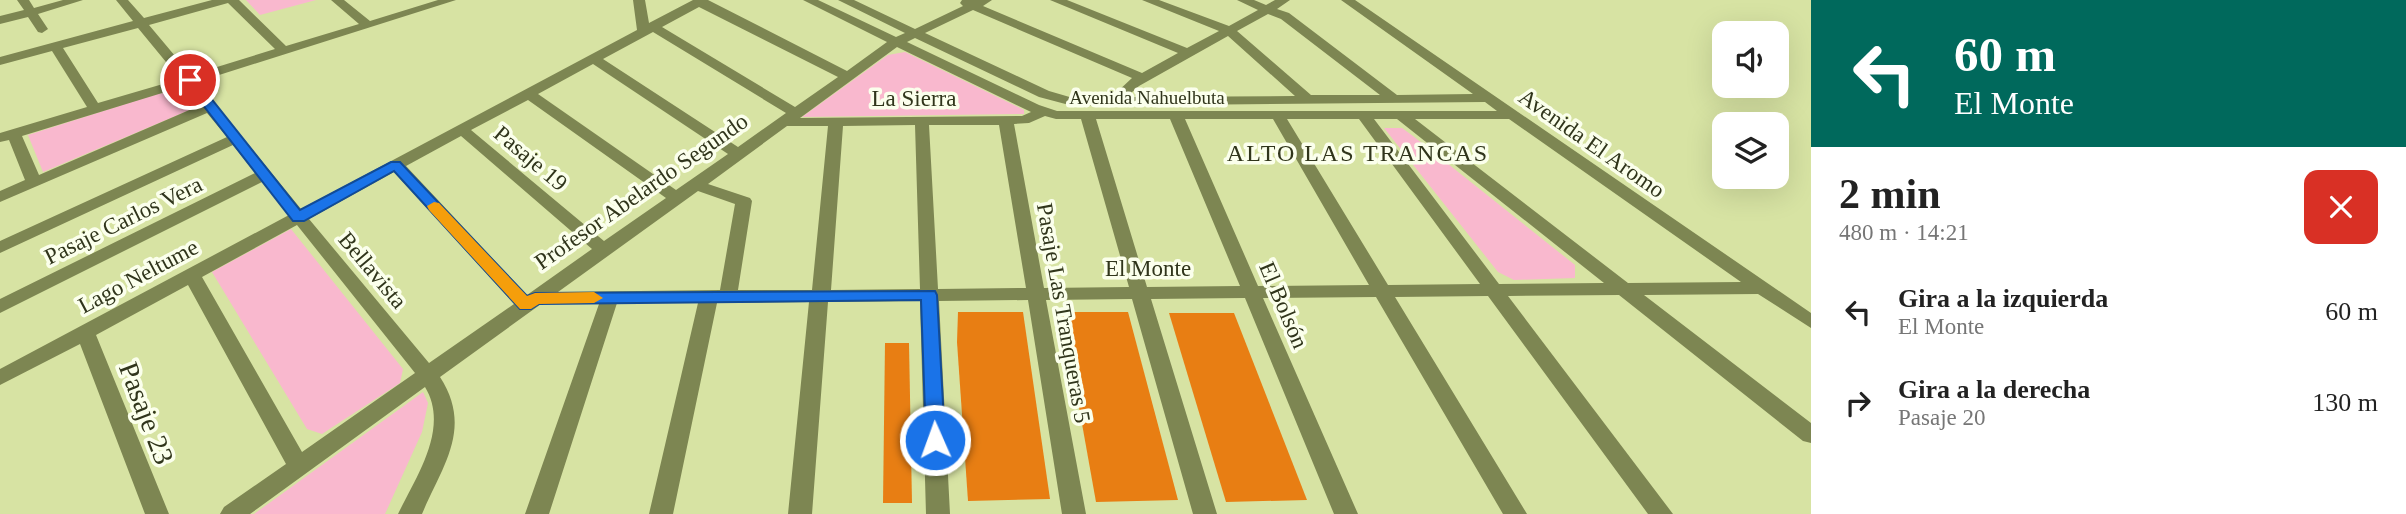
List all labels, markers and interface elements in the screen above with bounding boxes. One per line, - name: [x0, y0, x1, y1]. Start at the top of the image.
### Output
- map controls: [1712, 21, 1789, 189]
- button: sound: [1712, 21, 1789, 98]
- text: 60 m: [1954, 27, 2056, 82]
- icon: left: [1839, 28, 1930, 119]
- pin: [160, 50, 220, 110]
- icon: arrive: [171, 61, 209, 99]
- street label: Avenida El Aromo: [1514, 84, 1669, 203]
- text: El Monte: [1954, 85, 2074, 121]
- street label: La Sierra: [872, 86, 956, 111]
- street label: Avenida Nahuelbuta: [1069, 87, 1225, 108]
- street label: Profesor Abelardo Segundo: [530, 108, 753, 275]
- button: layers: [1712, 112, 1789, 189]
- street label: Pasaje 19: [489, 121, 572, 196]
- district label: ALTO LAS TRANCAS: [1227, 140, 1489, 166]
- button: close: [2304, 170, 2378, 244]
- text: 2 min: [1839, 171, 1941, 217]
- street label: Pasaje Carlos Vera: [40, 172, 206, 269]
- street label: Pasaje Las Tranqueras 5: [1032, 201, 1095, 425]
- text: 480 m · 14:21: [1839, 220, 1969, 245]
- street label: Bellavista: [333, 227, 412, 314]
- street label: Lago Neltume: [74, 234, 202, 319]
- street label: El Monte: [1105, 256, 1191, 281]
- street label: El Bolsón: [1254, 258, 1313, 353]
- text: Gira a la izquierda: [1898, 284, 2108, 313]
- icon: left: [1839, 293, 1877, 331]
- text: 60 m: [2325, 297, 2378, 326]
- text: El Monte: [1898, 314, 1984, 339]
- street label: Pasaje 23: [113, 358, 180, 468]
- text: Gira a la derecha: [1898, 375, 2090, 404]
- icon: right: [1839, 384, 1877, 422]
- text: 130 m: [2312, 388, 2378, 417]
- position arrow: [898, 403, 972, 477]
- text: Pasaje 20: [1898, 405, 1986, 430]

